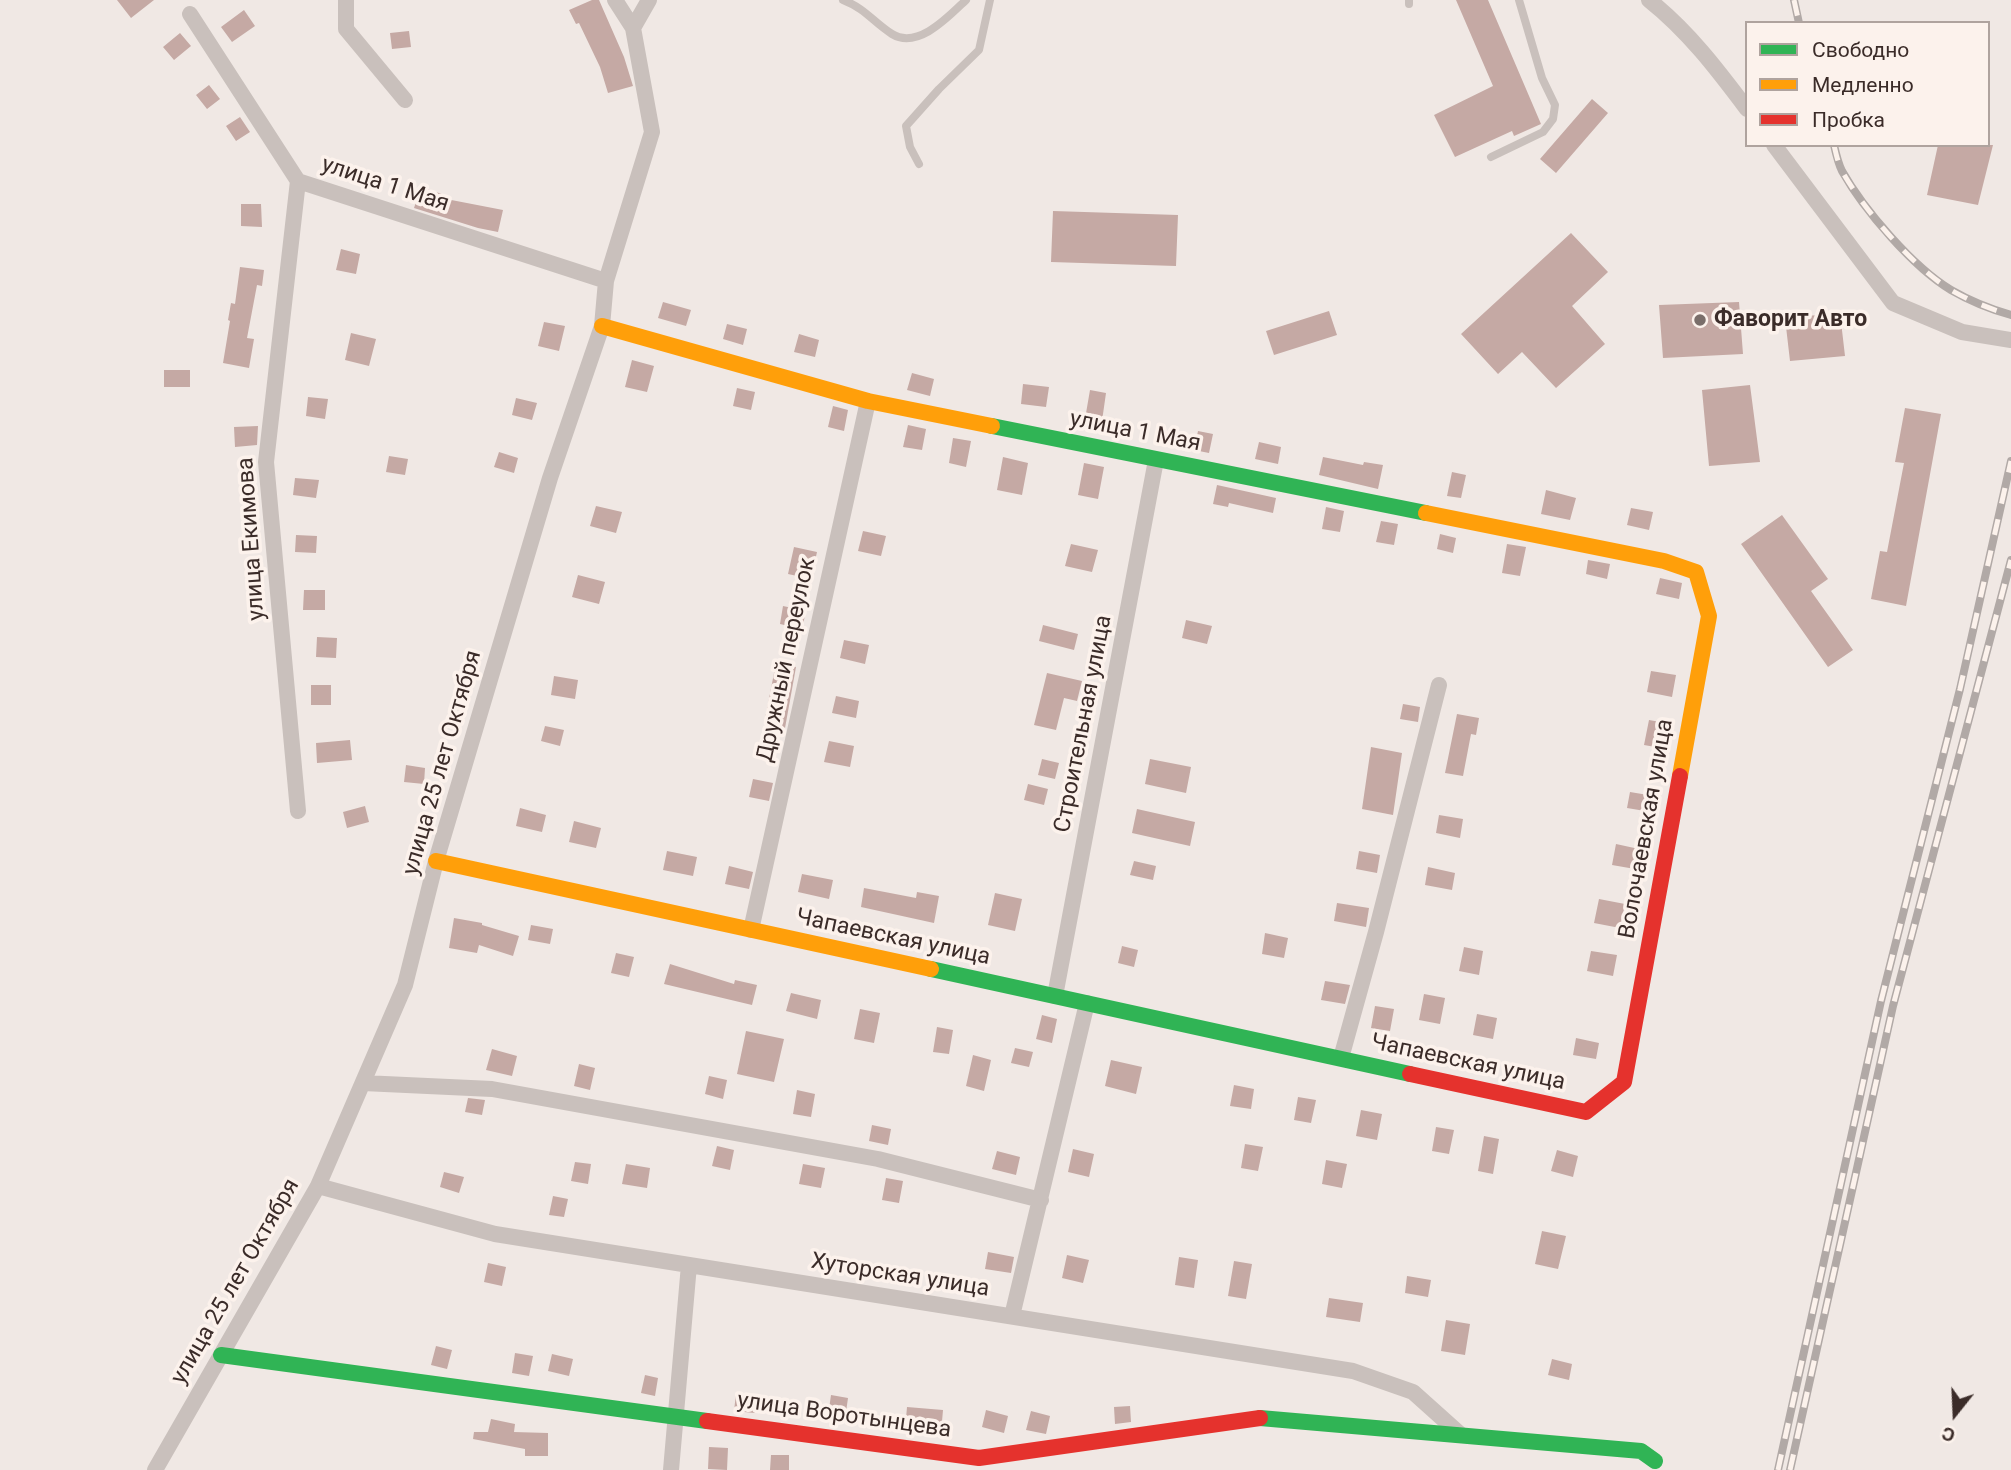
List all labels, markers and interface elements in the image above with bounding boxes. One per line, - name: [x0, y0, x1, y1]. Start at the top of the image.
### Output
- legend: [1745, 21, 1990, 147]
- text: Свободно: [1812, 38, 1909, 62]
- text: Медленно: [1812, 73, 1914, 97]
- text: Пробка: [1812, 108, 1885, 132]
- street label: улица 1 Мая: [318, 151, 452, 219]
- place label: Фаворит Авто: [1714, 306, 1867, 334]
- marker: Фаворит Авто: [1692, 312, 1708, 328]
- street label: улица 1 Мая: [1067, 406, 1203, 458]
- street label: улица Екимова: [233, 457, 271, 621]
- street label: Дружный переулок: [752, 555, 822, 765]
- street label: Строительная улица: [1049, 613, 1119, 835]
- street label: улица 25 лет Октября: [398, 647, 488, 879]
- street label: Волочаевская улица: [1614, 717, 1680, 941]
- street label: Чапаевская улица: [793, 904, 993, 972]
- street label: Чапаевская улица: [1368, 1029, 1568, 1097]
- street label: улица 25 лет Октября: [166, 1174, 306, 1390]
- street label: Хуторская улица: [809, 1248, 991, 1304]
- north arrow: [1920, 1379, 1990, 1449]
- street label: улица Воротынцева: [735, 1387, 953, 1445]
- text: С: [1939, 1422, 1958, 1447]

